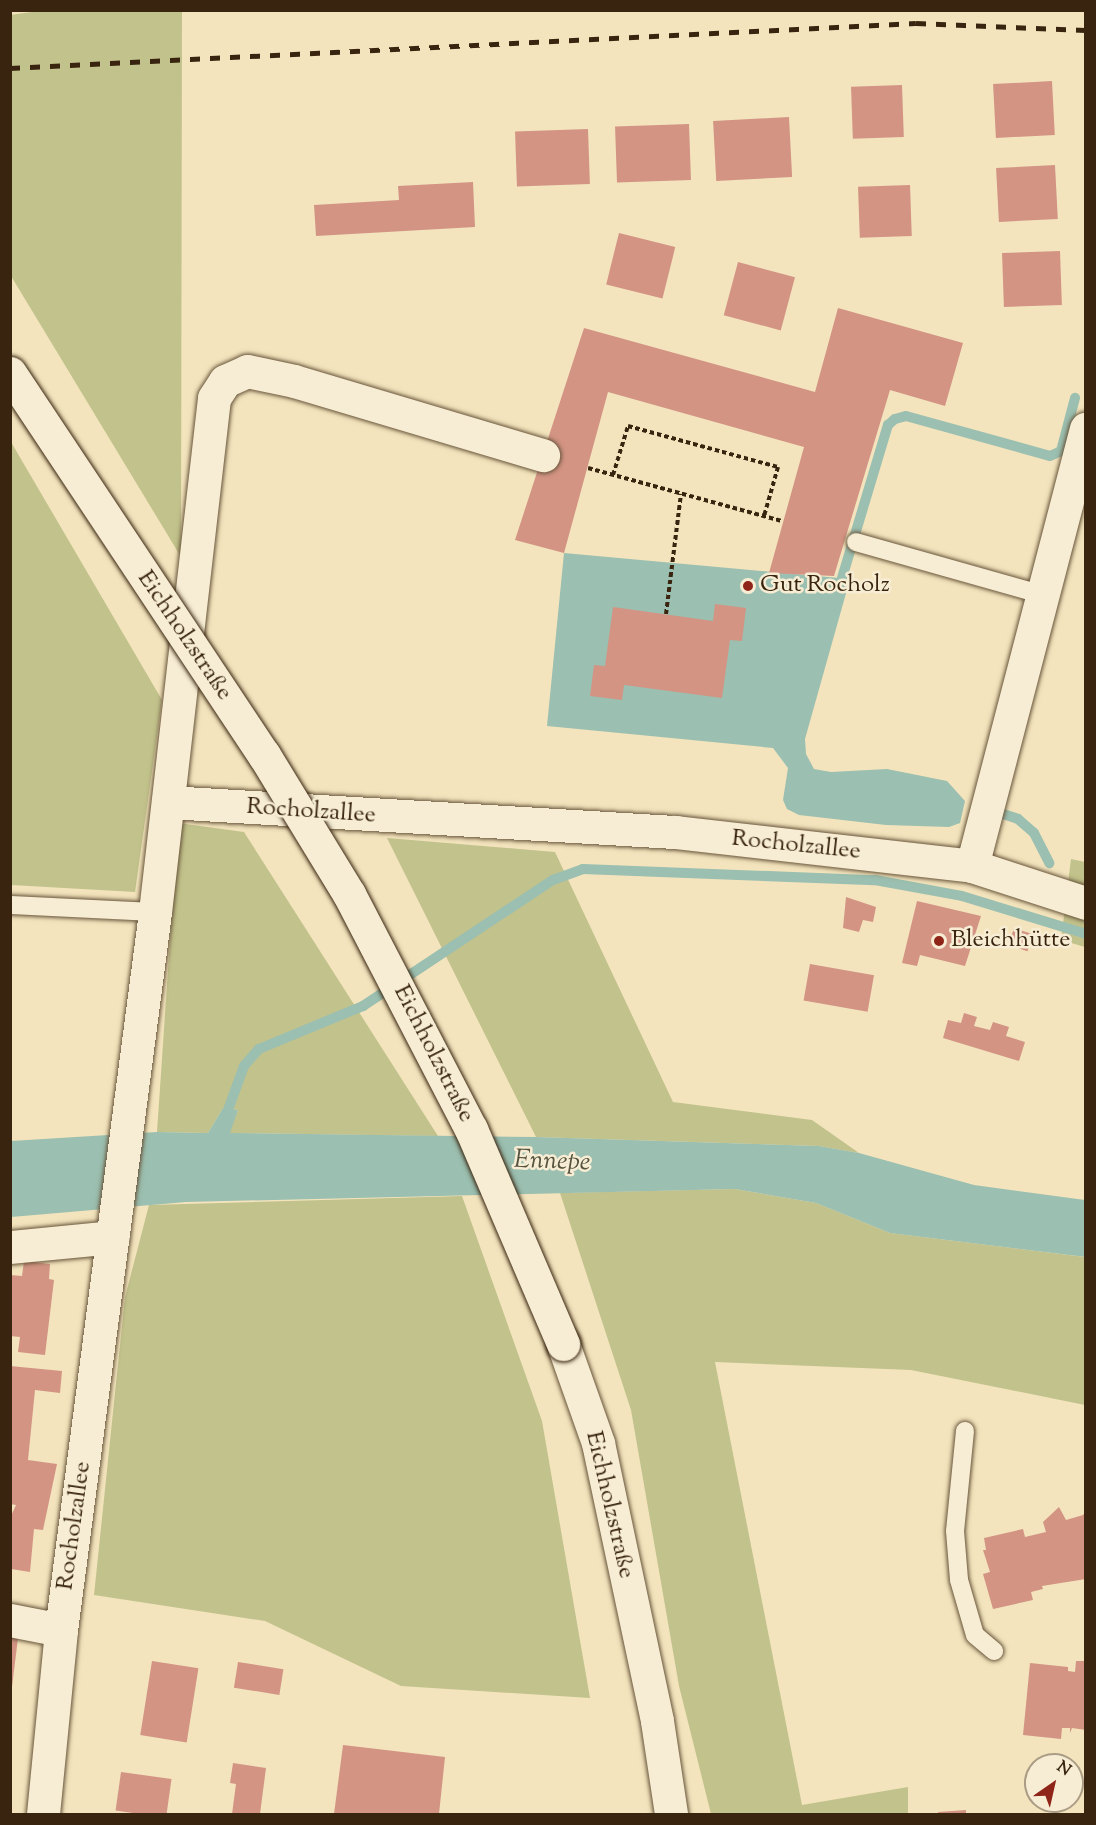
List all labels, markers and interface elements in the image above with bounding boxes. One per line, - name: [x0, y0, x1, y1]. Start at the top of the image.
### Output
- street label: Eichholzstraße: [130, 566, 238, 706]
- place label: Gut Rocholz: [760, 572, 890, 600]
- marker: Gut Rocholz: [741, 579, 755, 593]
- street label: Rocholzallee: [245, 793, 377, 831]
- street label: Rocholzallee: [730, 825, 862, 867]
- place label: Bleichhütte: [951, 927, 1070, 955]
- marker: Bleichhütte: [932, 934, 946, 948]
- street label: Eichholzstraße: [386, 981, 480, 1127]
- water label: Ennepe: [513, 1145, 591, 1179]
- street label: Eichholzstraße: [578, 1429, 640, 1581]
- street label: Rocholzallee: [52, 1460, 98, 1592]
- north arrow: [1024, 1753, 1084, 1813]
- text: N: [1051, 1756, 1075, 1782]

